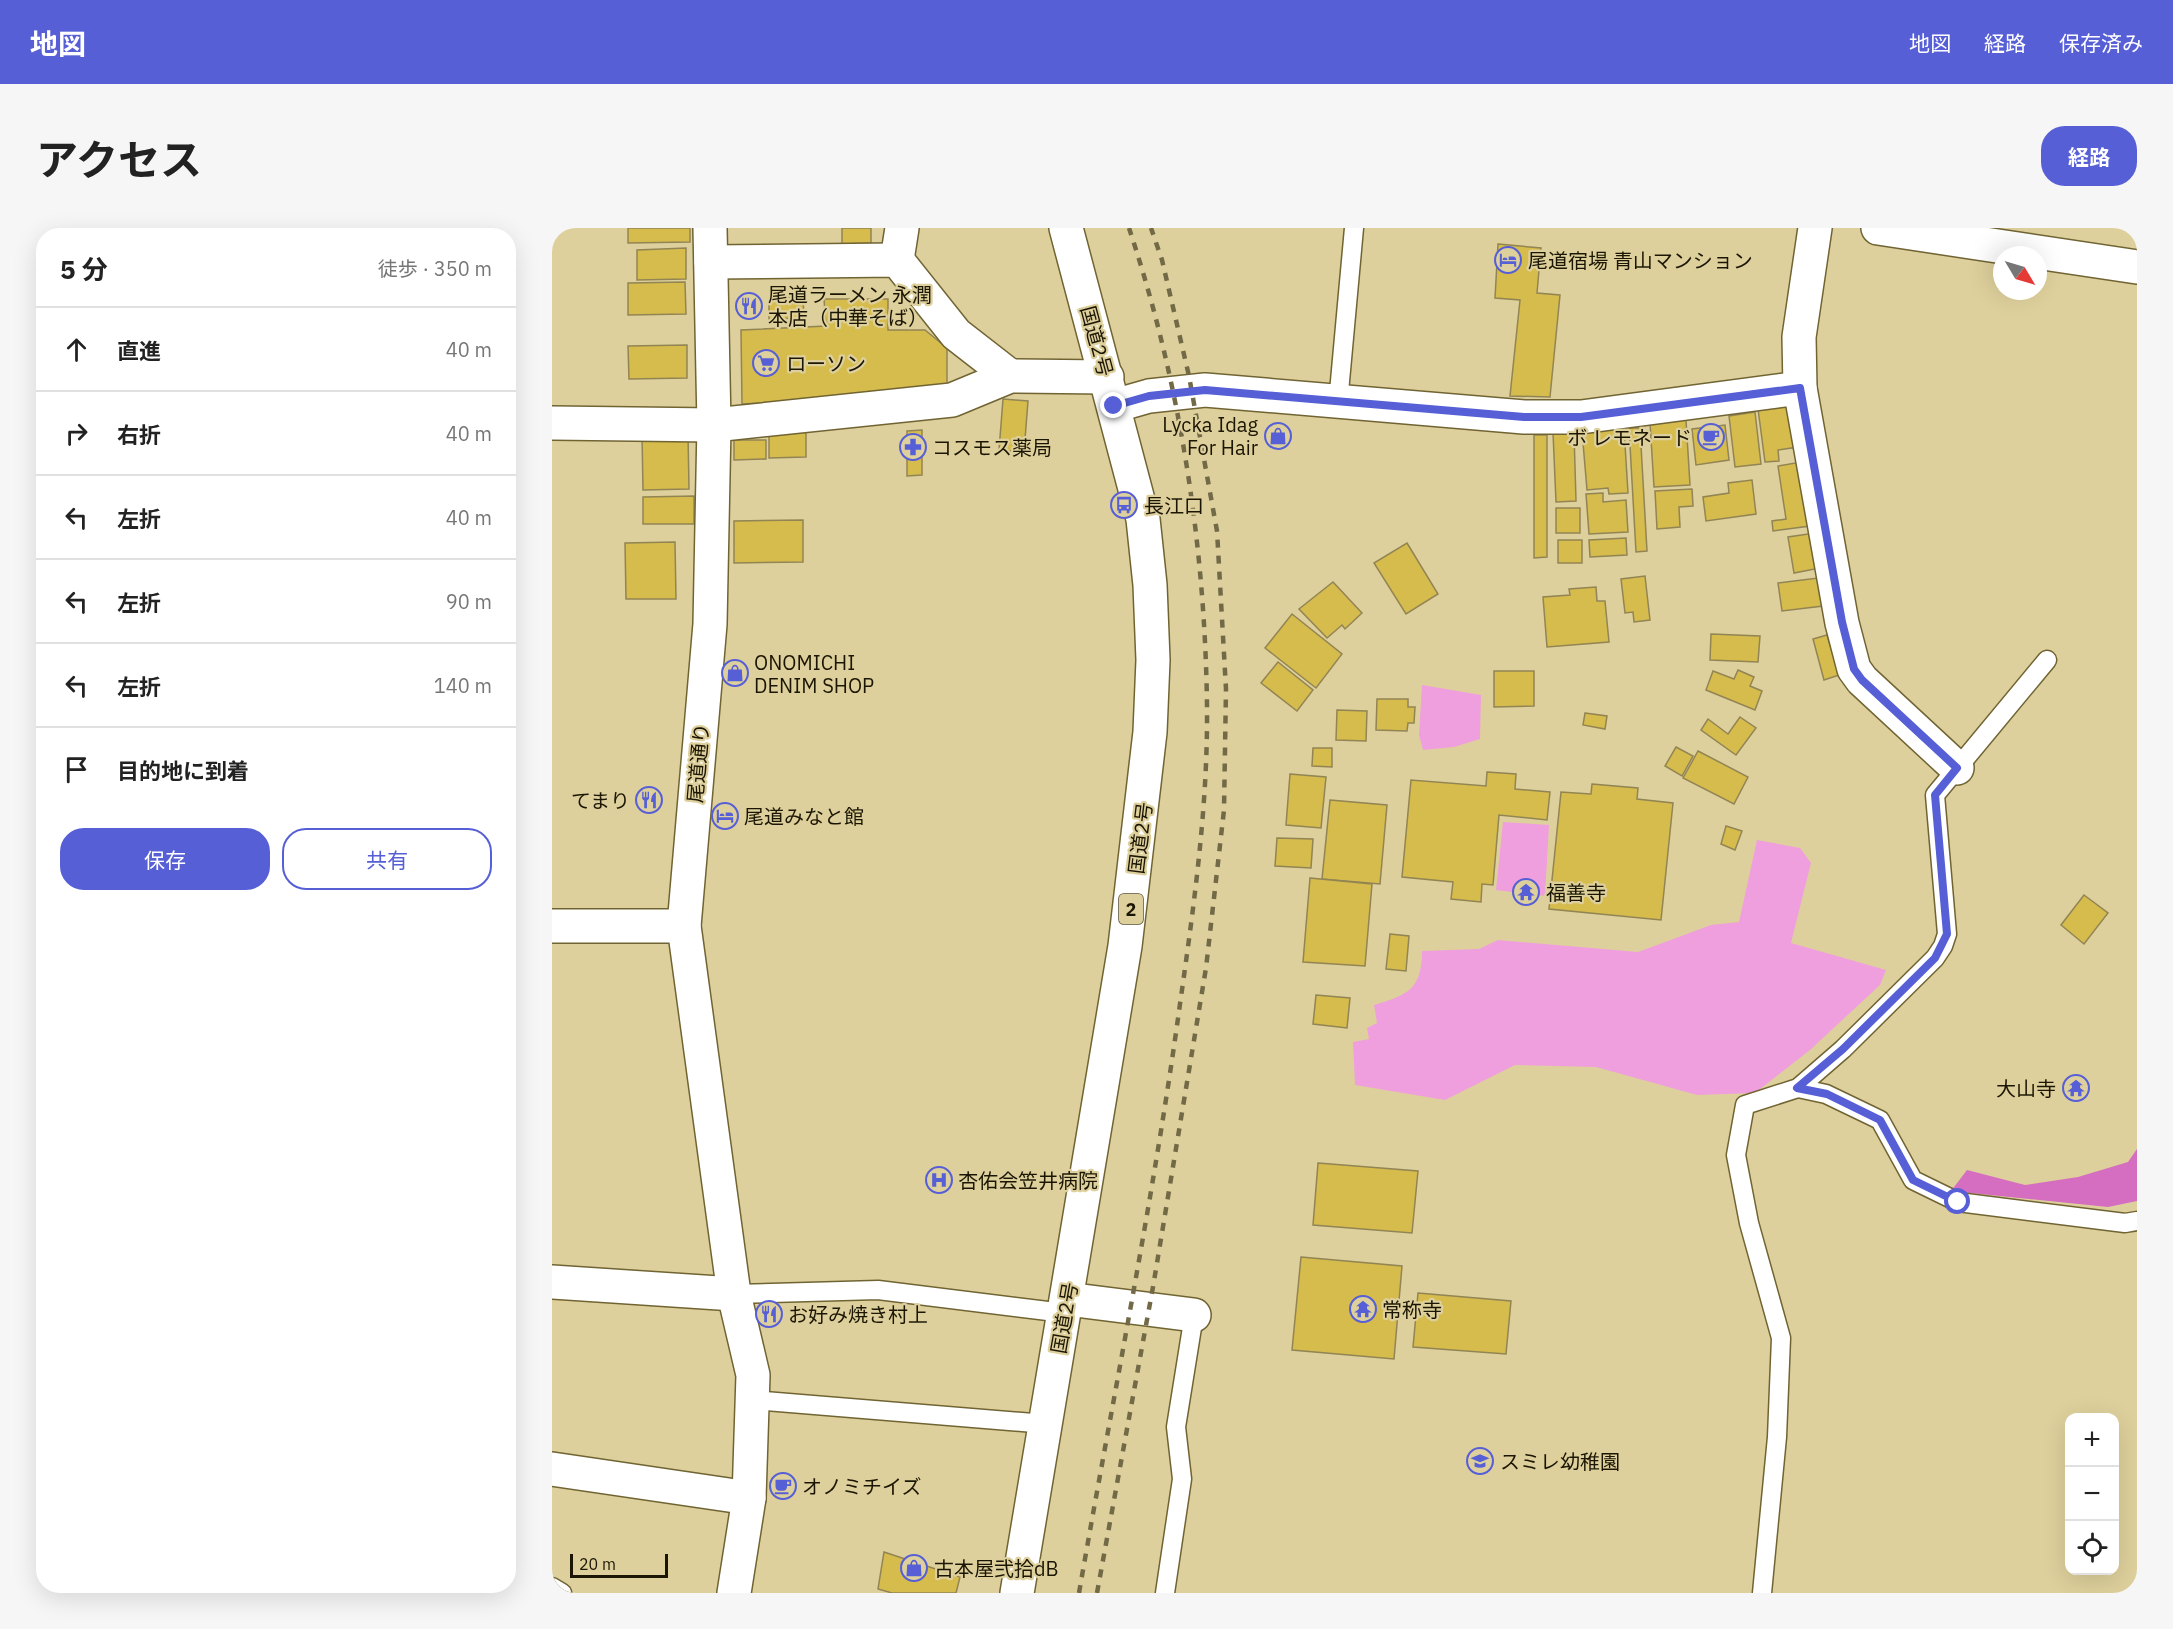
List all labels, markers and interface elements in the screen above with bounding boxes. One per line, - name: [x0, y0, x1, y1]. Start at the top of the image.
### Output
- text: 地図: [30, 25, 86, 62]
- text: 地図: [1909, 29, 1951, 57]
- text: 経路: [1984, 29, 2026, 57]
- text: 保存済み: [2059, 29, 2143, 57]
- button: 経路: [2041, 126, 2137, 186]
- text: アクセス: [36, 132, 202, 187]
- hotel icon: 尾道宿場 青山マンション: [1493, 245, 1523, 275]
- north arrow: [1993, 246, 2047, 300]
- place label: 尾道宿場 青山マンション: [1528, 247, 1753, 274]
- text: 5 分: [60, 252, 108, 286]
- text: 徒歩 · 350 m: [378, 255, 492, 282]
- place label: 尾道ラーメン 永潤 本店（中華そば）: [768, 281, 932, 331]
- restaurant icon: 尾道ラーメン 永潤 本店（中華そば）: [734, 291, 764, 321]
- street label: 国道2号: [1075, 303, 1119, 379]
- icon: ahead: [60, 333, 93, 366]
- text: 直進: [117, 336, 161, 365]
- text: 40 m: [446, 336, 492, 363]
- supermarket icon: ローソン: [751, 348, 781, 378]
- place label: ローソン: [786, 350, 866, 377]
- route end: [1100, 392, 1126, 418]
- place label: Lycka Idag For Hair: [1162, 411, 1258, 461]
- icon: right: [60, 417, 93, 450]
- text: 右折: [117, 420, 161, 449]
- text: 40 m: [446, 420, 492, 447]
- shop icon: Lycka Idag For Hair: [1263, 421, 1293, 451]
- cafe icon: ボ レモネード: [1696, 422, 1726, 452]
- place label: ボ レモネード: [1567, 424, 1692, 451]
- pharmacy icon: コスモス薬局: [898, 432, 928, 462]
- place label: コスモス薬局: [932, 434, 1052, 461]
- bus stop icon: 長江口: [1109, 490, 1139, 520]
- place label: 長江口: [1144, 492, 1204, 519]
- icon: left: [60, 501, 93, 534]
- text: 左折: [117, 504, 161, 533]
- text: 40 m: [446, 504, 492, 531]
- icon: left: [60, 585, 93, 618]
- text: 左折: [117, 588, 161, 617]
- text: 90 m: [446, 588, 492, 615]
- place label: ONOMICHI DENIM SHOP: [754, 649, 874, 699]
- shop icon: ONOMICHI DENIM SHOP: [720, 658, 750, 688]
- icon: left: [60, 669, 93, 702]
- text: 左折: [117, 672, 161, 701]
- text: 140 m: [434, 672, 492, 699]
- street label: 尾道通り: [681, 722, 715, 804]
- icon: arrive: [60, 753, 93, 786]
- text: 目的地に到着: [117, 756, 249, 785]
- restaurant icon: てまり: [634, 785, 664, 815]
- place label: てまり: [571, 787, 630, 814]
- hotel icon: 尾道みなと館: [710, 801, 740, 831]
- street label: 国道2号: [1122, 801, 1158, 875]
- place label: 尾道みなと館: [744, 803, 864, 830]
- button: 保存: [60, 828, 270, 890]
- button: 共有: [282, 828, 492, 890]
- temple icon: 福善寺: [1511, 877, 1541, 907]
- place label: 福善寺: [1546, 879, 1606, 906]
- road number: 2: [1119, 894, 1143, 924]
- temple icon: 大山寺: [2061, 1073, 2091, 1103]
- place label: 大山寺: [1996, 1075, 2056, 1102]
- hospital icon: 杏佑会笠井病院: [924, 1165, 954, 1195]
- place label: 杏佑会笠井病院: [958, 1167, 1098, 1194]
- route start: [1944, 1188, 1970, 1214]
- street label: 国道2号: [1044, 1280, 1084, 1356]
- temple icon: 常称寺: [1348, 1294, 1378, 1324]
- place label: 常称寺: [1382, 1296, 1442, 1323]
- restaurant icon: お好み焼き村上: [754, 1299, 784, 1329]
- place label: お好み焼き村上: [788, 1301, 928, 1328]
- map controls: [2065, 1413, 2119, 1575]
- button: +: [2065, 1413, 2119, 1467]
- school or university icon: スミレ幼稚園: [1465, 1446, 1495, 1476]
- place label: スミレ幼稚園: [1500, 1448, 1620, 1475]
- button: −: [2065, 1467, 2119, 1521]
- cafe icon: オノミチイズ: [768, 1471, 798, 1501]
- place label: オノミチイズ: [802, 1473, 921, 1500]
- button: locate: [2065, 1521, 2119, 1575]
- scale bar: [570, 1551, 668, 1578]
- shop icon: 古本屋弐拾dB: [899, 1553, 929, 1583]
- text: 20 m: [579, 1554, 616, 1574]
- place label: 古本屋弐拾dB: [934, 1555, 1059, 1582]

